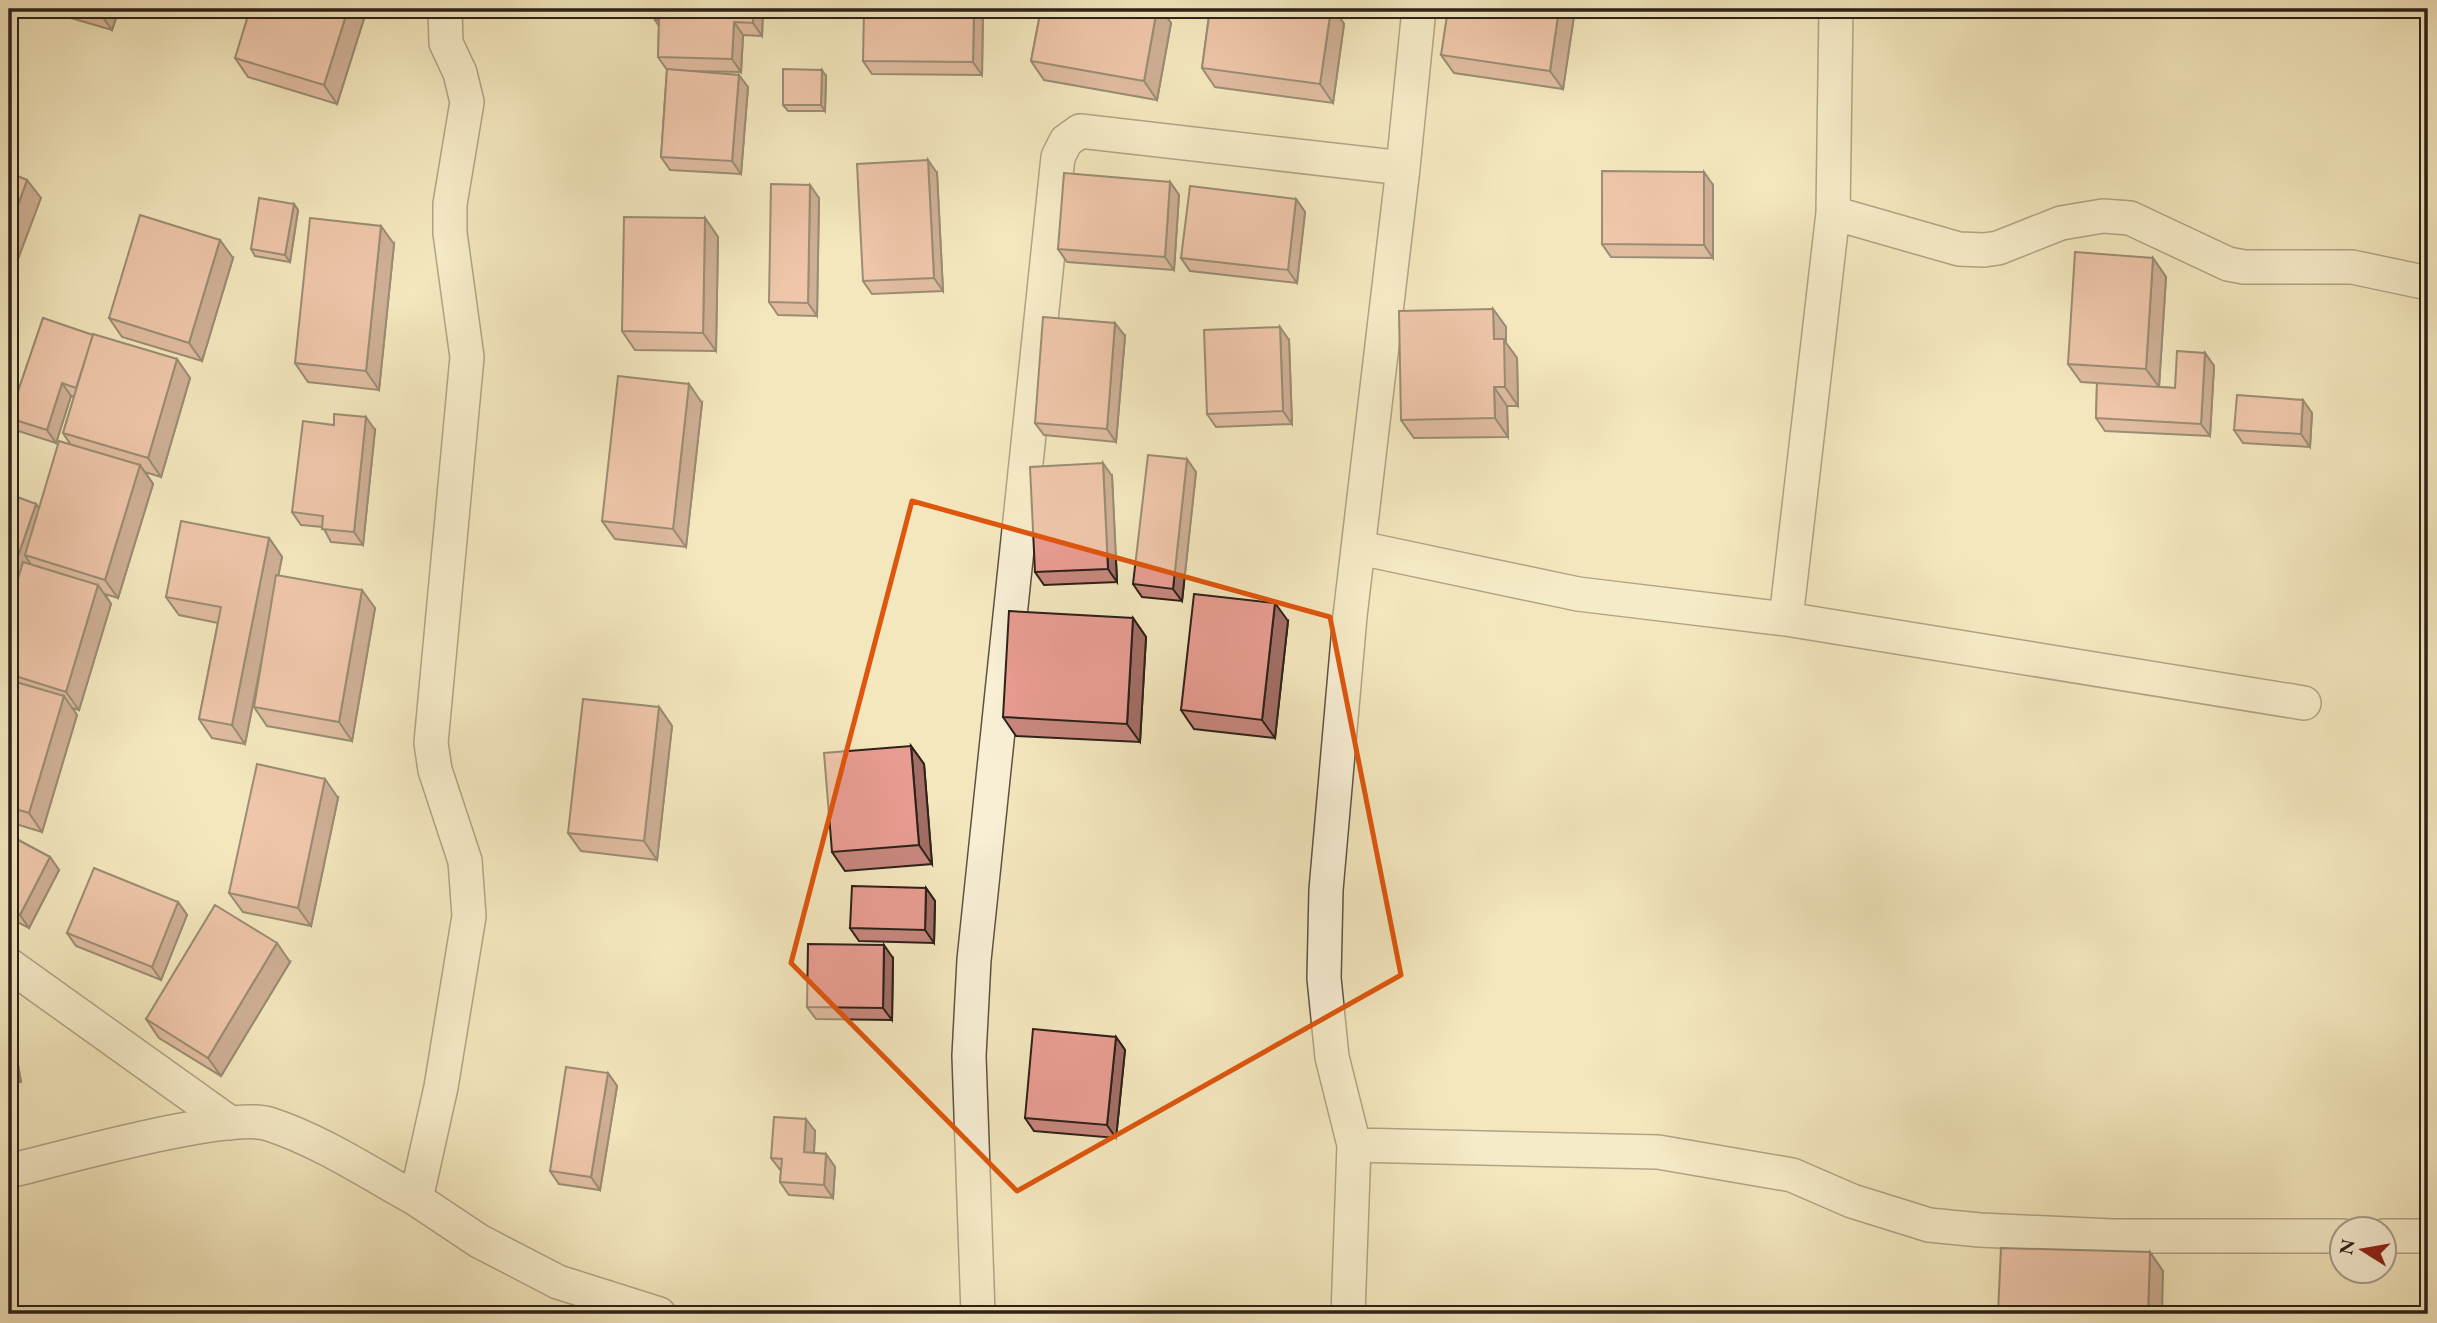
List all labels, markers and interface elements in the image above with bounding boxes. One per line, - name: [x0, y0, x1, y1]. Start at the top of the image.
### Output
- north arrow: [2328, 1214, 2398, 1284]
- text: N: [2333, 1236, 2361, 1257]

